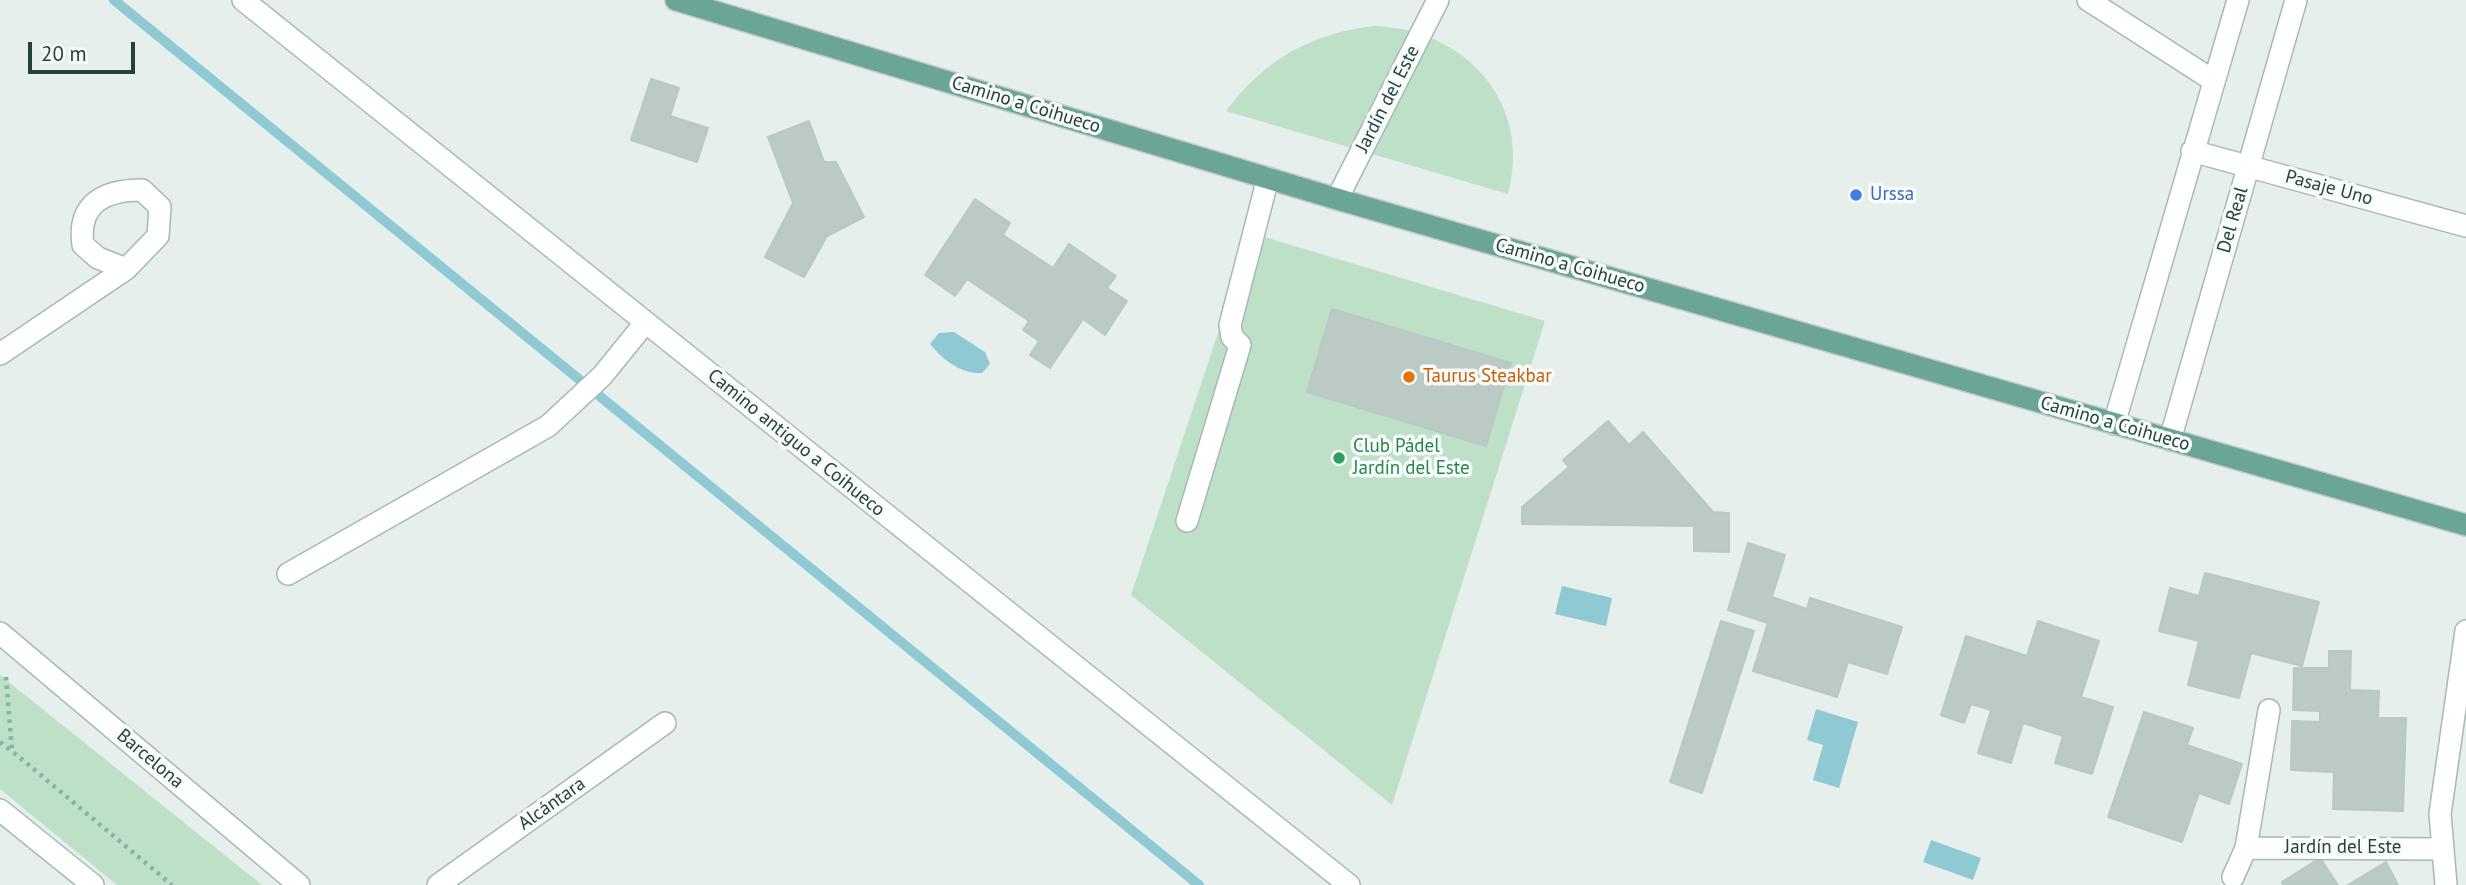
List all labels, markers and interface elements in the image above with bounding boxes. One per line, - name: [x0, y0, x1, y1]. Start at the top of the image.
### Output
- scale bar: [32, 28, 138, 72]
- text: 20 m: [41, 40, 87, 67]
- street label: Jardín del Este: [1351, 42, 1425, 156]
- street label: Camino a Coihueco: [949, 72, 1103, 138]
- street label: Pasaje Uno: [2283, 165, 2375, 211]
- place label: Urssa: [1870, 184, 1914, 206]
- street label: Del Real: [2213, 184, 2253, 256]
- marker: Urssa: [1848, 187, 1864, 203]
- street label: Camino a Coihueco: [1493, 234, 1647, 298]
- street label: Camino antiguo a Coihueco: [703, 364, 889, 522]
- place label: Taurus Steakbar: [1423, 366, 1552, 388]
- marker: Taurus Steakbar: [1401, 369, 1417, 385]
- street label: Camino a Coihueco: [2038, 392, 2192, 456]
- place label: Club Pádel Jardín del Este: [1353, 436, 1470, 480]
- marker: Club Pádel Jardín del Este: [1331, 450, 1347, 466]
- street label: Barcelona: [112, 724, 188, 794]
- street label: Alcántara: [514, 773, 590, 835]
- street label: Jardín del Este: [2285, 837, 2401, 859]

